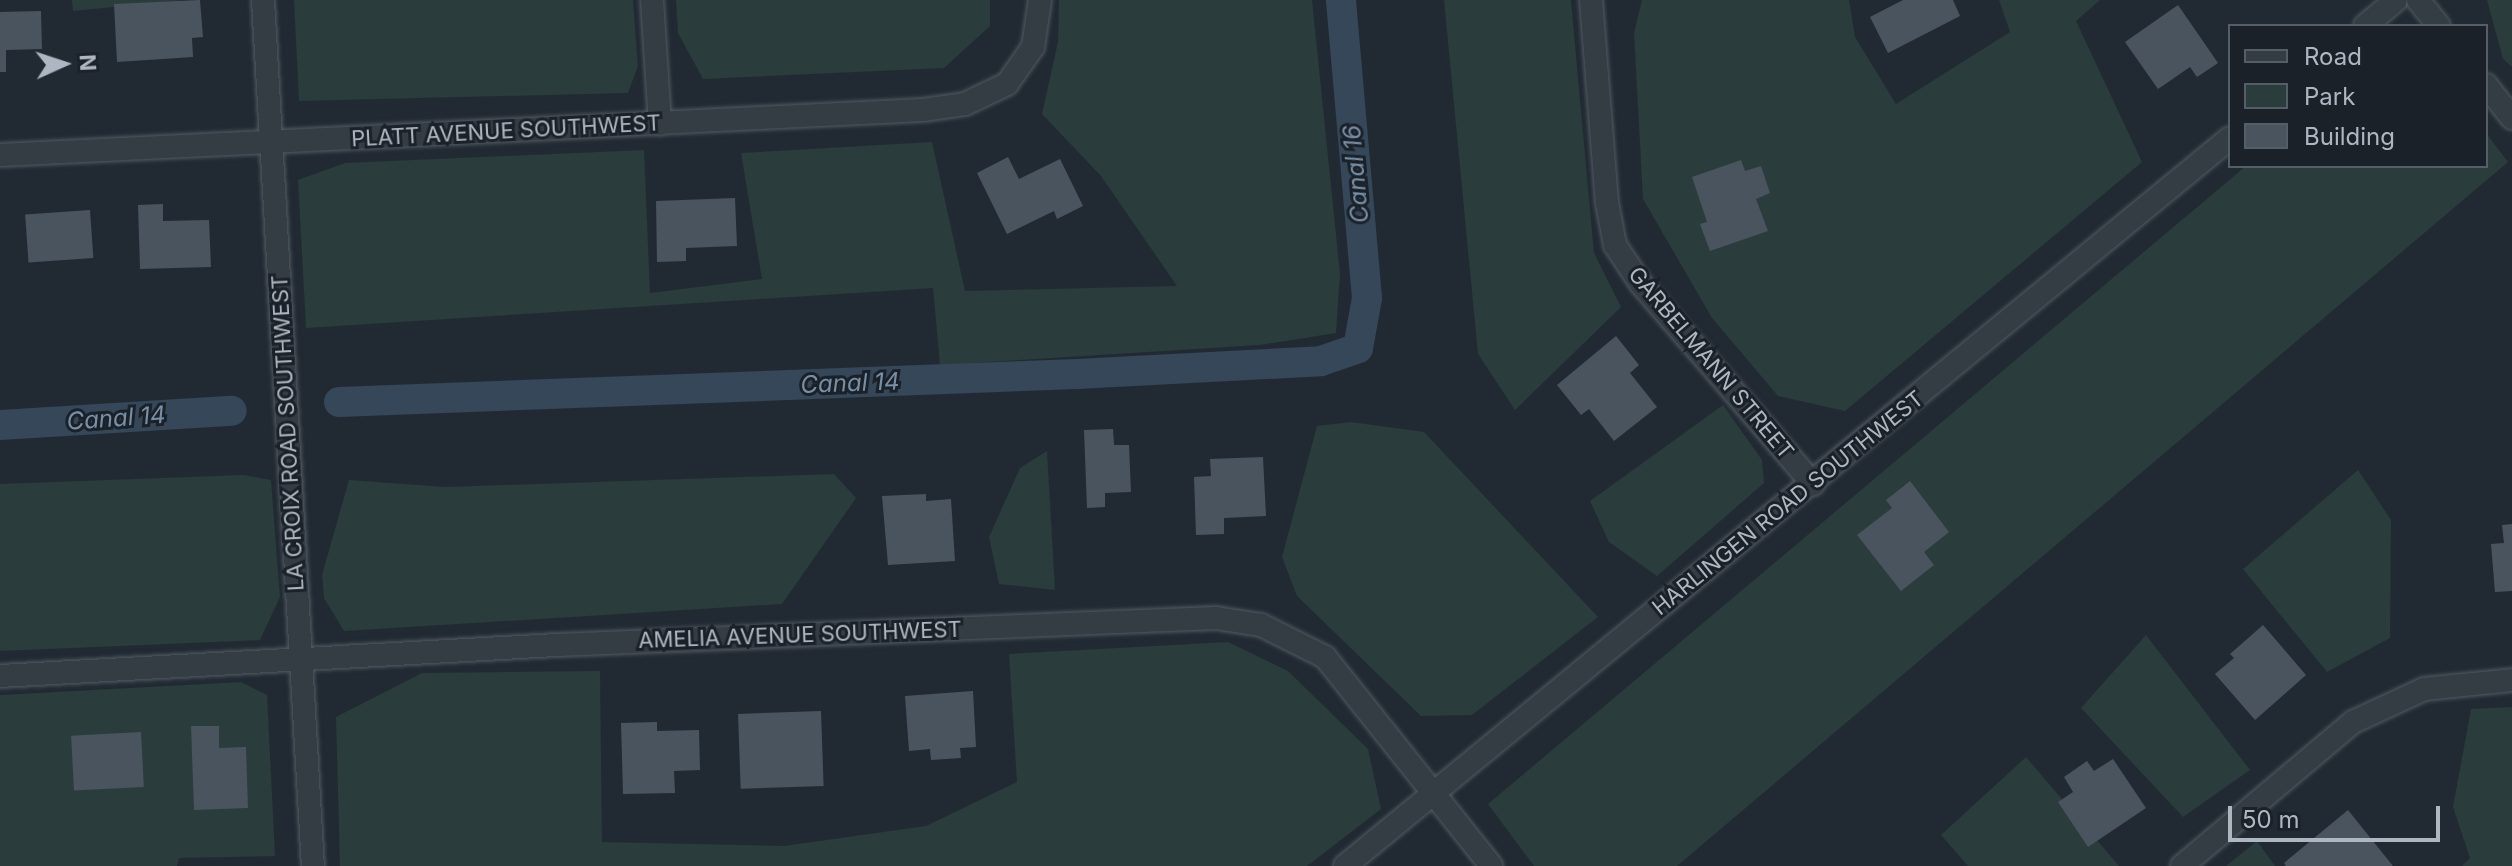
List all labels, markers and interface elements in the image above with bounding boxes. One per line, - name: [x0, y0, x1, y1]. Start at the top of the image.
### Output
- north arrow: [24, 24, 104, 104]
- legend: [2228, 24, 2488, 168]
- text: Road: [2304, 42, 2362, 71]
- text: N: [75, 54, 101, 72]
- text: Park: [2304, 82, 2355, 111]
- street label: PLATT AVENUE SOUTHWEST: [351, 110, 661, 152]
- text: Building: [2304, 122, 2395, 151]
- water label: Canal 16: [1337, 124, 1375, 224]
- street label: GARBELMANN STREET: [1623, 262, 1799, 464]
- street label: LA CROIX ROAD SOUTHWEST: [267, 274, 309, 592]
- water label: Canal 14: [800, 367, 900, 399]
- street label: HARLINGEN ROAD SOUTHWEST: [1647, 385, 1929, 621]
- water label: Canal 14: [66, 400, 166, 436]
- street label: AMELIA AVENUE SOUTHWEST: [638, 616, 962, 654]
- scale bar: [2232, 790, 2444, 840]
- text: 50 m: [2242, 805, 2300, 834]

